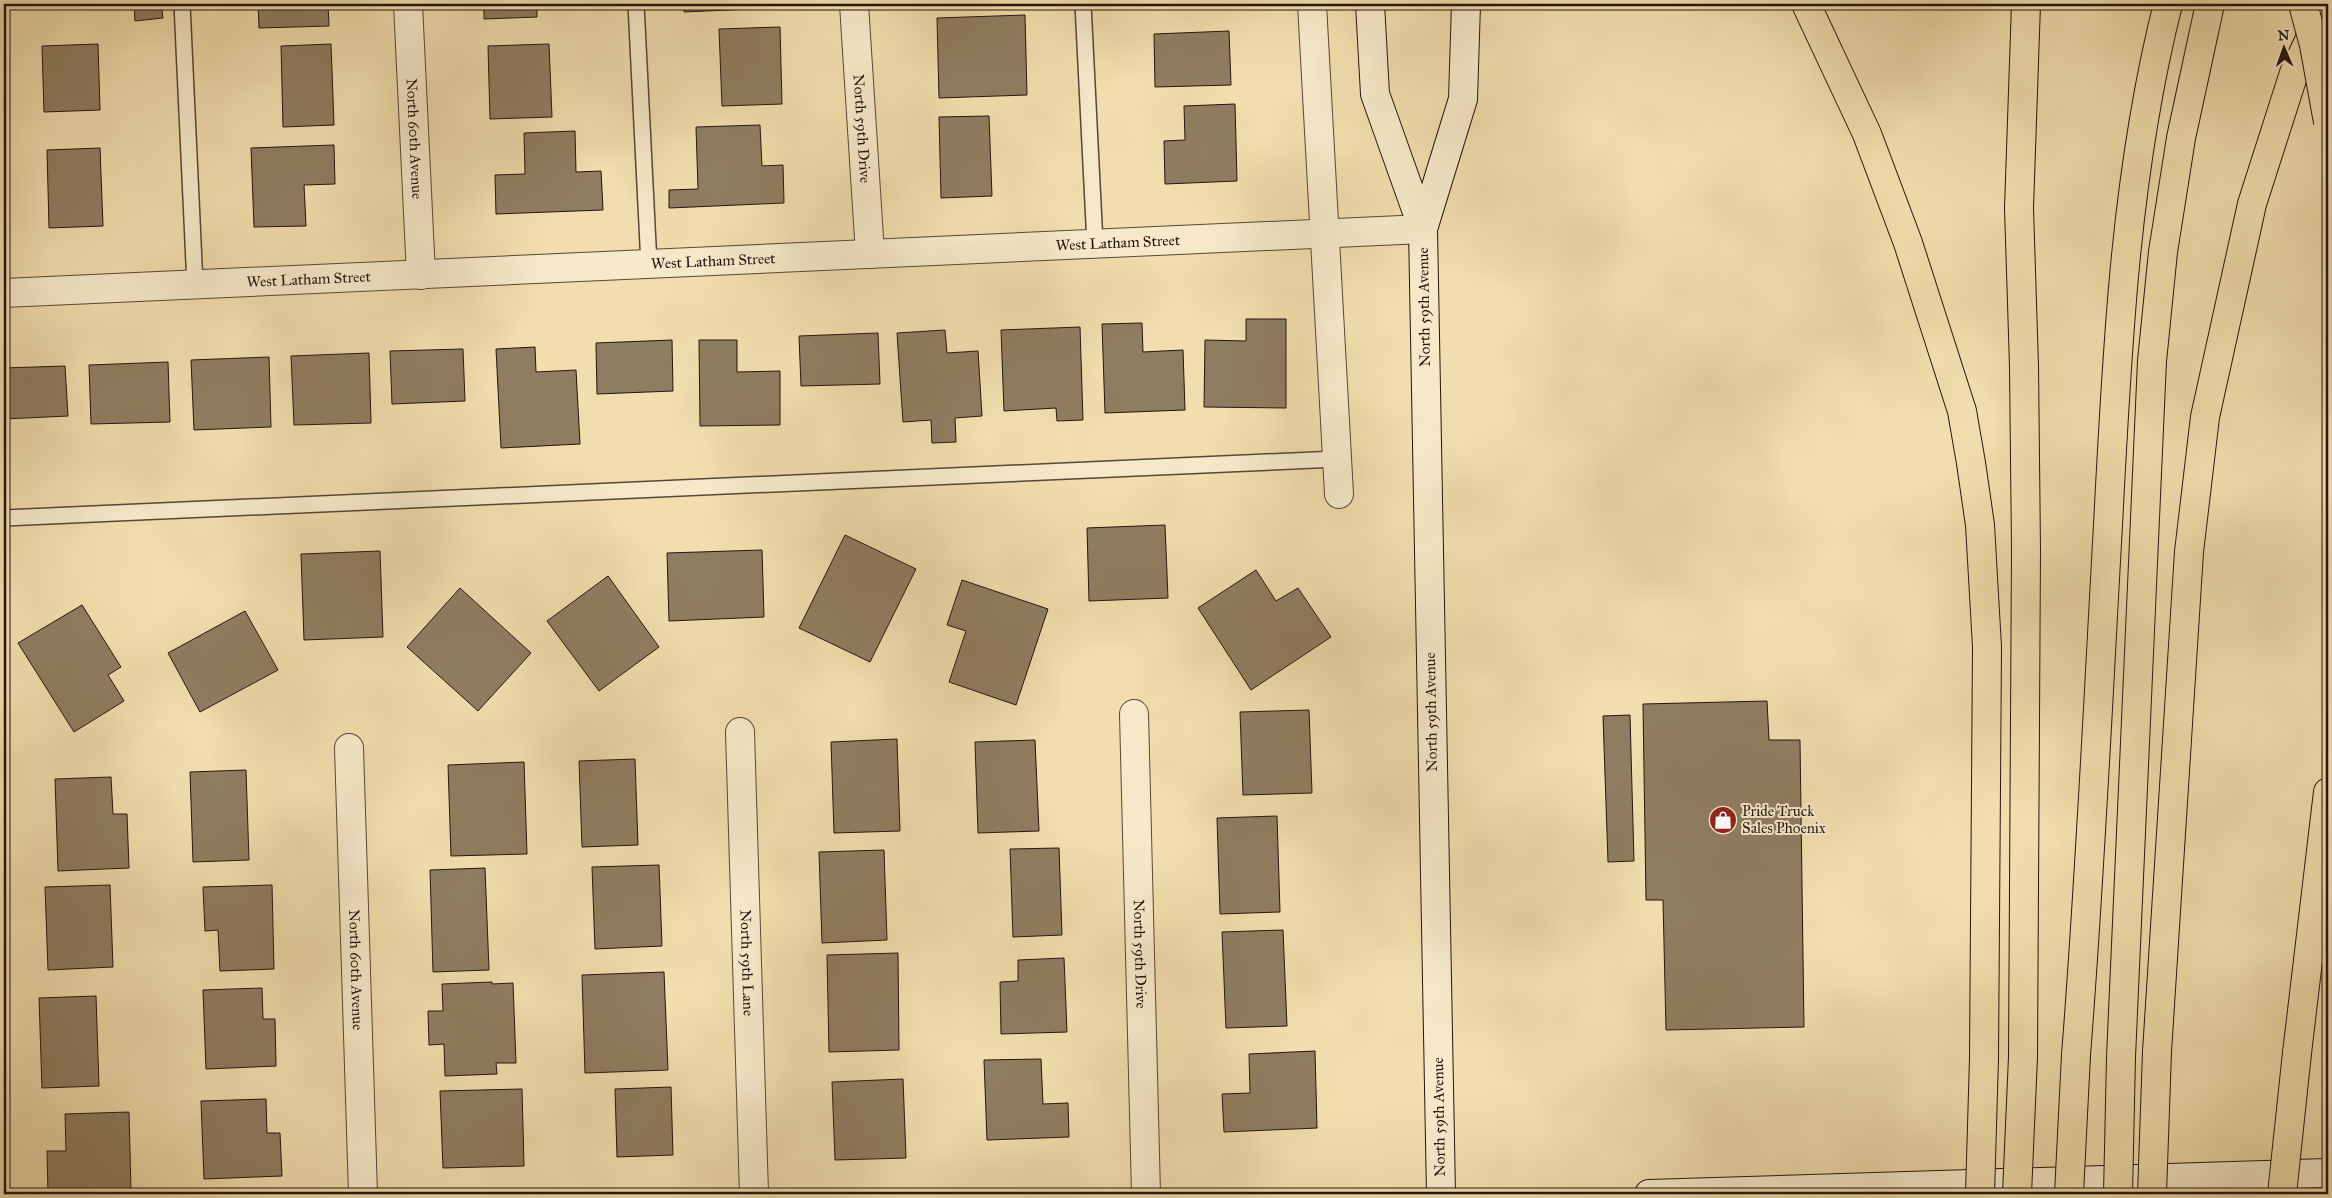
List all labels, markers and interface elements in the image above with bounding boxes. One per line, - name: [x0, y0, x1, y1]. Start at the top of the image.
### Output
- north arrow: [2260, 22, 2310, 72]
- text: N: [2277, 27, 2290, 44]
- street label: North 59th Drive: [850, 74, 874, 184]
- street label: North 60th Avenue: [403, 78, 426, 200]
- street label: West Latham Street: [1055, 231, 1181, 255]
- street label: North 59th Avenue: [1414, 247, 1434, 367]
- street label: West Latham Street: [651, 249, 777, 273]
- street label: West Latham Street: [246, 267, 372, 291]
- street label: North 59th Avenue: [1421, 652, 1441, 772]
- place label: Pride Truck Sales Phoenix: [1742, 802, 1826, 837]
- shop icon: Pride Truck Sales Phoenix: [1708, 805, 1738, 835]
- street label: North 59th Drive: [1130, 899, 1150, 1009]
- street label: North 60th Avenue: [345, 909, 367, 1031]
- street label: North 59th Lane: [736, 909, 758, 1016]
- street label: North 59th Avenue: [1429, 1057, 1449, 1177]

